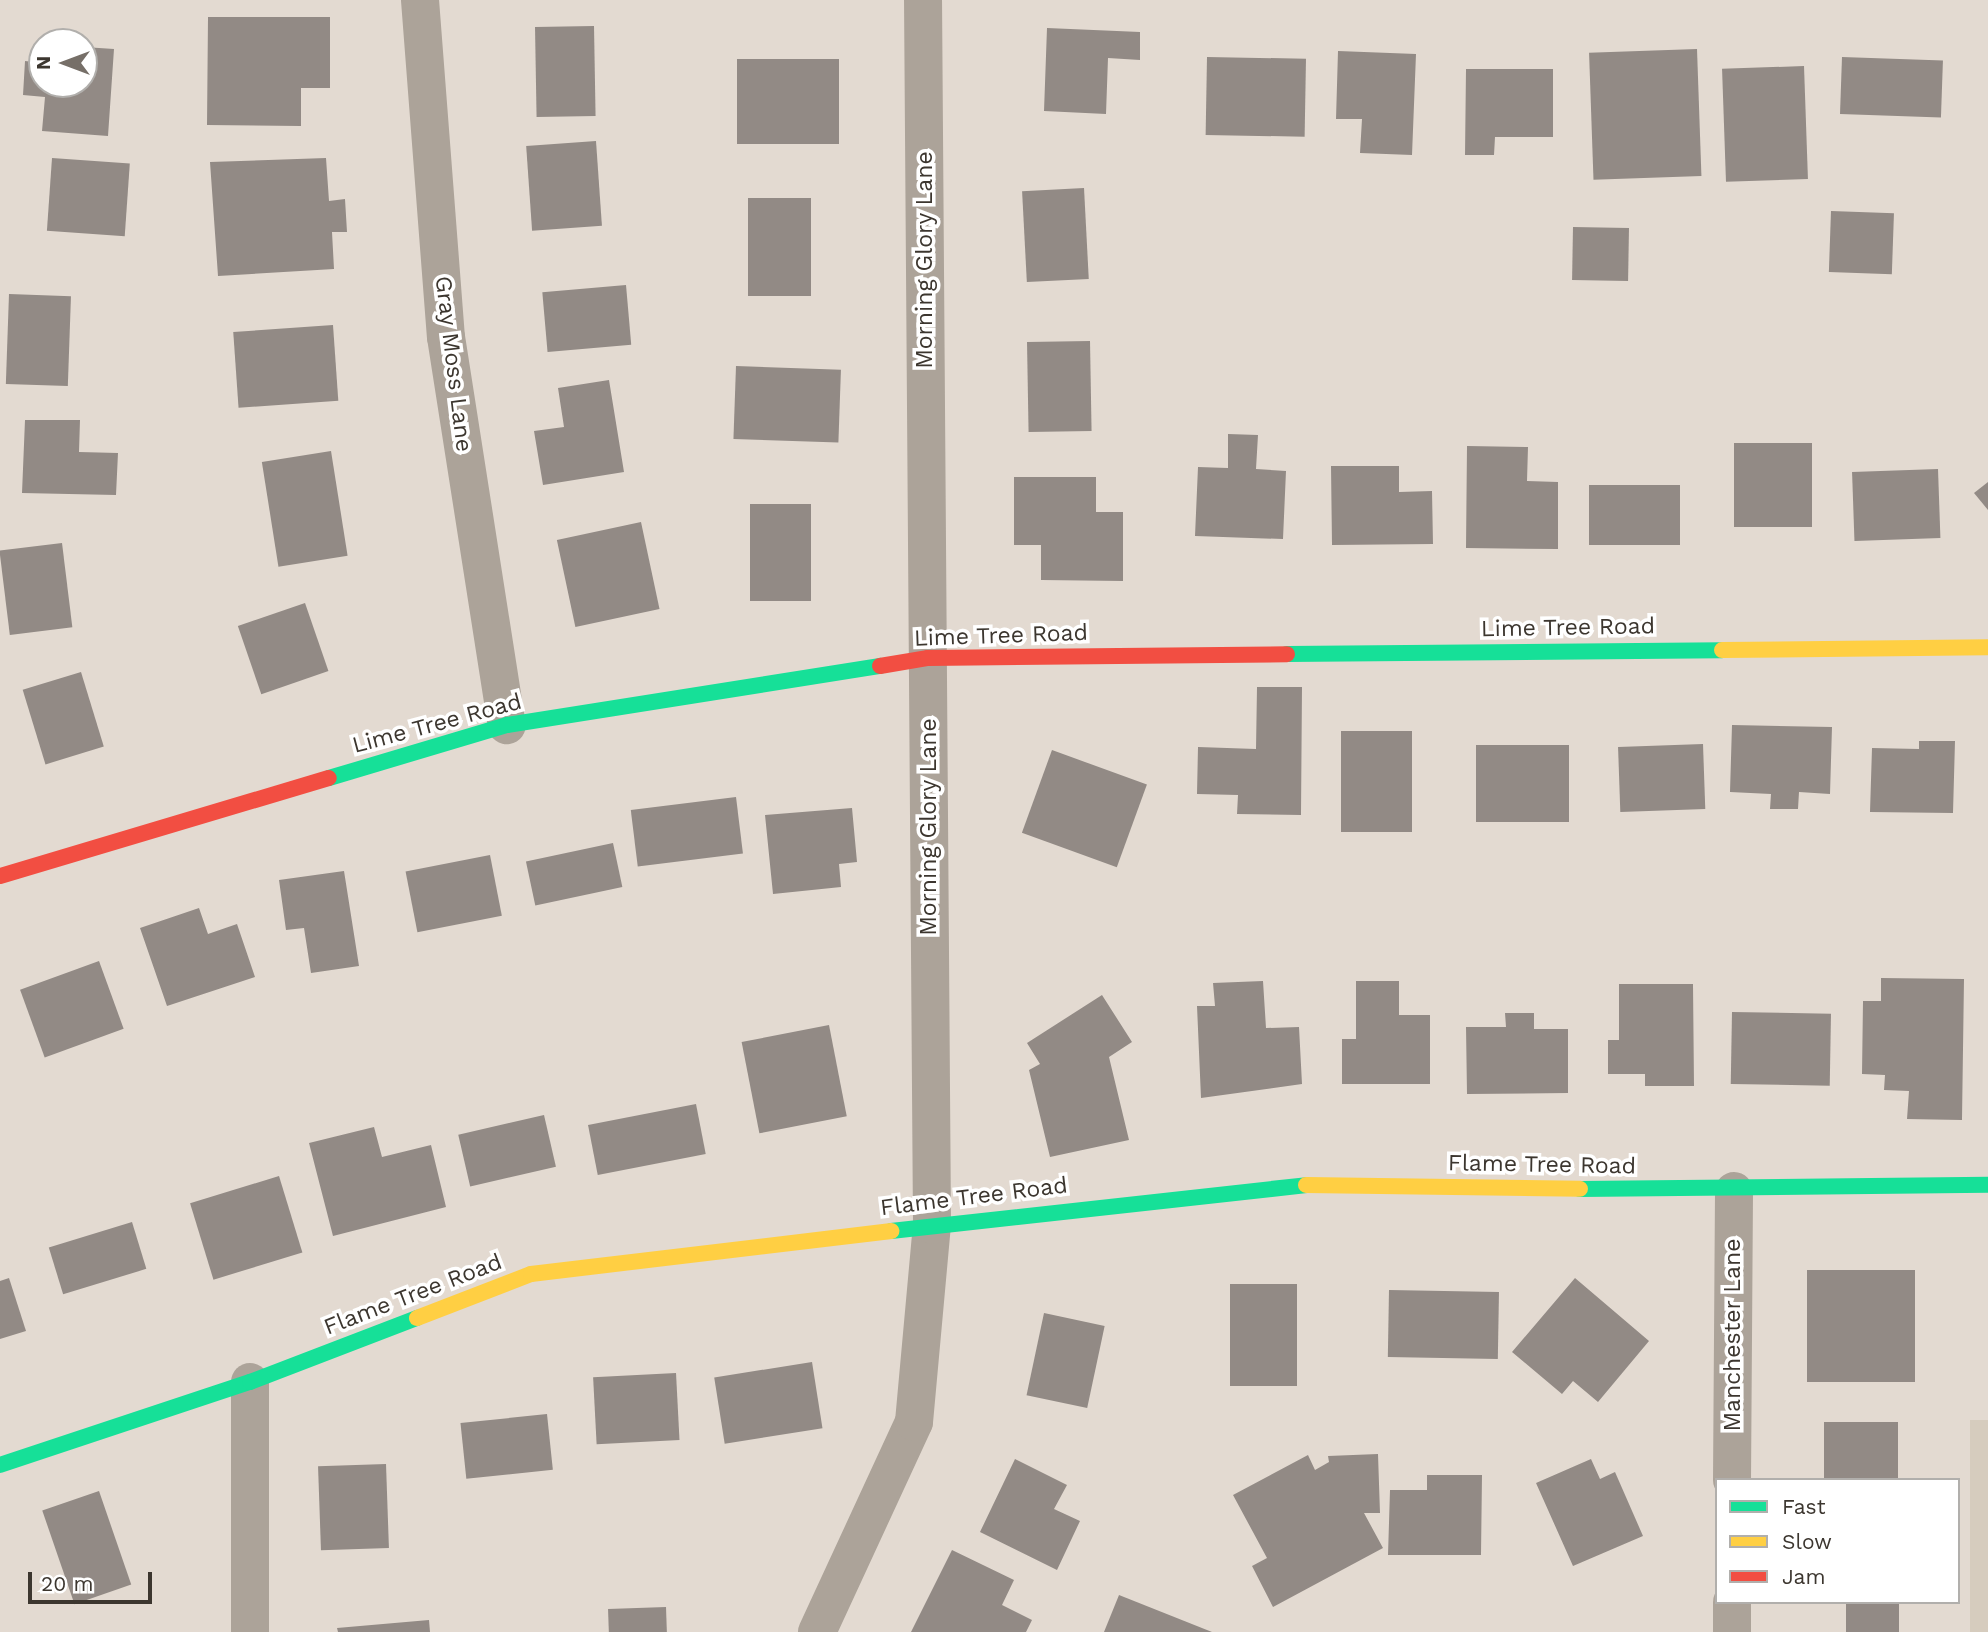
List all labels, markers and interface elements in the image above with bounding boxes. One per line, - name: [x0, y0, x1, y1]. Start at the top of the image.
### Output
- north arrow: [28, 28, 98, 98]
- text: N: [32, 56, 55, 70]
- street label: Morning Glory Lane: [911, 151, 939, 369]
- street label: Gray Moss Lane: [428, 274, 478, 454]
- street label: Lime Tree Road: [1480, 613, 1656, 643]
- street label: Lime Tree Road: [913, 619, 1089, 653]
- street label: Lime Tree Road: [349, 688, 525, 760]
- street label: Morning Glory Lane: [915, 718, 943, 936]
- street label: Flame Tree Road: [1447, 1150, 1637, 1180]
- street label: Flame Tree Road: [879, 1172, 1069, 1222]
- street label: Manchester Lane: [1719, 1238, 1747, 1432]
- street label: Flame Tree Road: [320, 1248, 506, 1342]
- legend: [1715, 1478, 1960, 1604]
- text: Fast: [1782, 1494, 1826, 1519]
- text: Slow: [1782, 1529, 1832, 1554]
- scale bar: [32, 1558, 156, 1602]
- text: Jam: [1782, 1564, 1825, 1589]
- text: 20 m: [41, 1571, 93, 1596]

